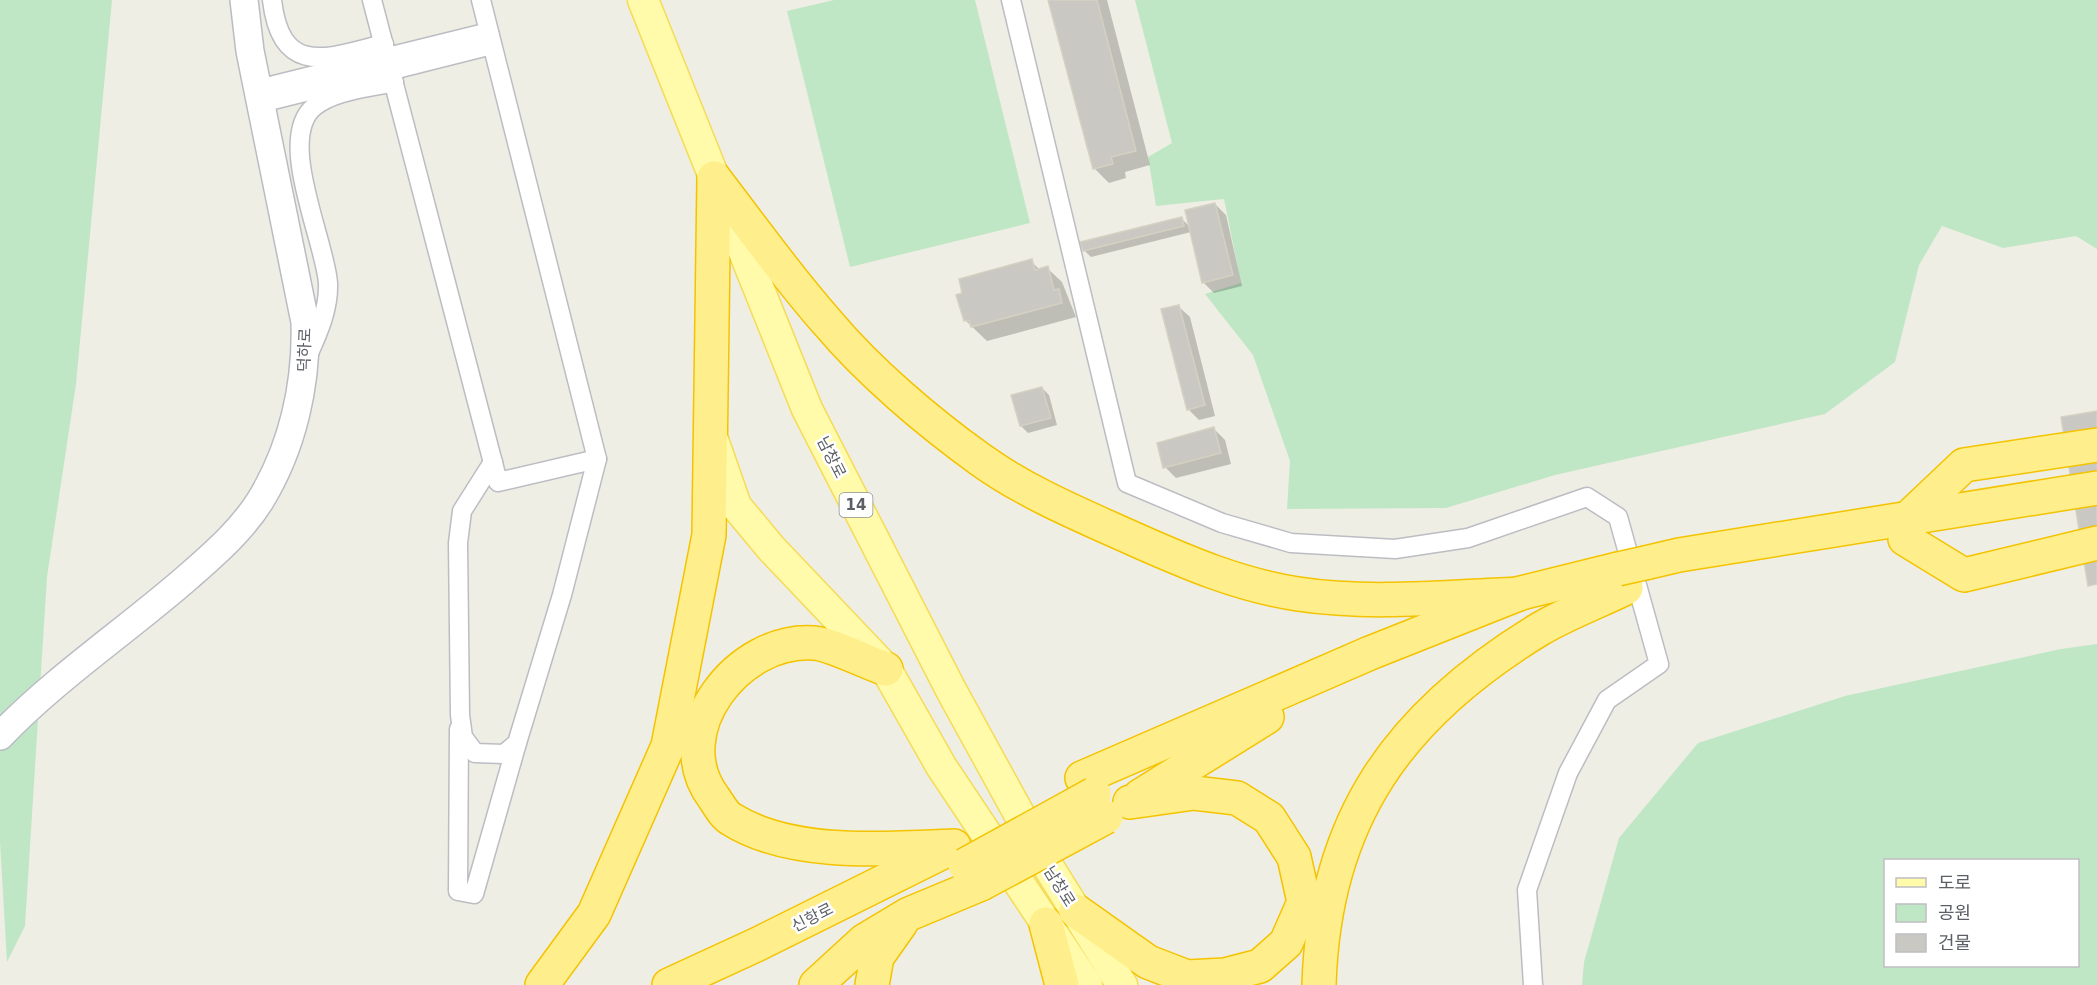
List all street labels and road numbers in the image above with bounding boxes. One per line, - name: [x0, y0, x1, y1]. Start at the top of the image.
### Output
- street label: 덕하로: [294, 327, 315, 372]
- street label: 남창로: [813, 433, 850, 481]
- road number: 14: [840, 493, 872, 517]
- street label: 남창로: [1040, 863, 1079, 910]
- street label: 신항로: [788, 899, 836, 936]

